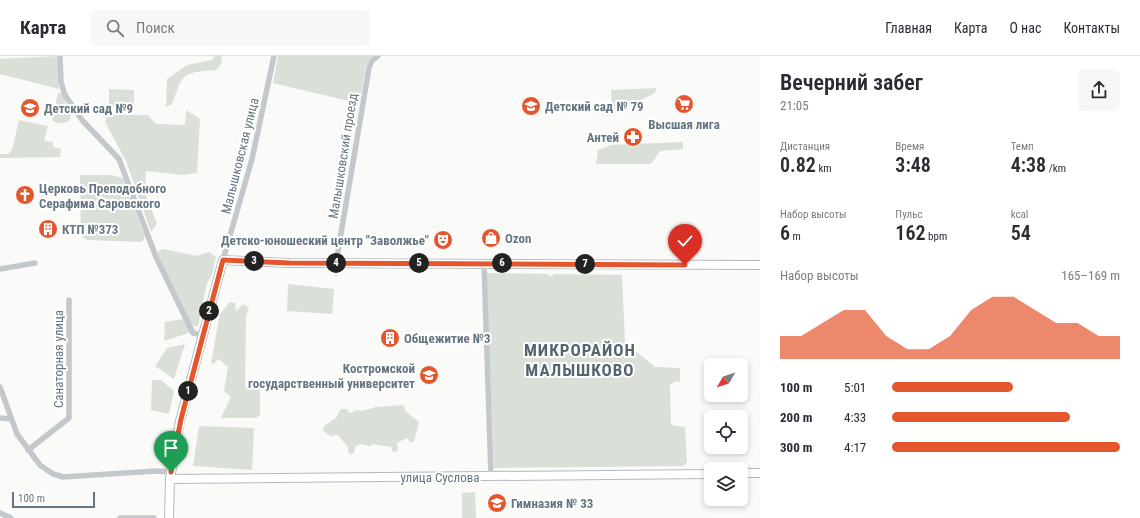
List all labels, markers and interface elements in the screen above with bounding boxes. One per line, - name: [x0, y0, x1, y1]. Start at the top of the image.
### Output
- search box: [90, 10, 370, 46]
- text: Карта: [20, 16, 66, 39]
- icon: search: [104, 17, 126, 39]
- text: Поиск: [136, 19, 175, 37]
- text: Главная: [885, 20, 932, 36]
- text: Карта: [954, 20, 987, 36]
- text: О нас: [1009, 20, 1041, 36]
- text: Контакты: [1063, 20, 1120, 36]
- button: share: [1078, 69, 1120, 111]
- text: Вечерний забег: [780, 70, 923, 95]
- street label: Малышковский проезд: [326, 92, 360, 220]
- supermarket icon: Высшая лига: [673, 93, 695, 115]
- school or university icon: Детский сад № 79: [520, 95, 542, 117]
- street label: Малышковская улица: [218, 96, 262, 216]
- school or university icon: Детский сад №9: [19, 97, 41, 119]
- text: 21:05: [780, 98, 809, 113]
- place label: Детский сад № 79: [545, 99, 644, 114]
- place label: Детский сад №9: [44, 101, 133, 116]
- place label: Высшая лига: [648, 117, 720, 132]
- pharmacy icon: Антей: [622, 126, 644, 148]
- place label: Антей: [587, 130, 619, 145]
- text: Дистанция: [780, 140, 830, 153]
- text: Время: [895, 140, 924, 153]
- text: Темп: [1011, 140, 1034, 153]
- text: 0.82: [780, 153, 816, 177]
- text: 3:48: [895, 153, 931, 177]
- text: 4:38: [1011, 153, 1046, 177]
- text: km: [816, 162, 832, 175]
- text: /km: [1046, 162, 1066, 175]
- place label: Церковь Преподобного Серафима Саровского: [39, 181, 167, 211]
- church icon: Церковь Преподобного Серафима Саровского: [14, 184, 36, 206]
- text: Набор высоты: [780, 208, 847, 221]
- text: Пульс: [895, 208, 922, 221]
- text: kcal: [1011, 208, 1028, 221]
- building icon: КТП №373: [37, 218, 59, 240]
- text: 6: [780, 221, 790, 245]
- text: 162: [895, 221, 926, 245]
- text: 54: [1011, 221, 1031, 245]
- place label: КТП №373: [62, 222, 118, 237]
- pin: [668, 224, 702, 265]
- shop icon: Ozon: [480, 227, 502, 249]
- theatre icon: Детско-юношеский центр "Заволжье": [432, 229, 454, 251]
- icon: check: [674, 230, 696, 252]
- text: m: [790, 230, 801, 243]
- text: bpm: [926, 230, 947, 243]
- place label: Ozon: [505, 231, 532, 246]
- place label: Детско-юношеский центр "Заволжье": [221, 233, 429, 248]
- pin: 3: [244, 251, 264, 271]
- pin: 4: [326, 253, 346, 273]
- pin: 5: [409, 253, 429, 273]
- pin: 6: [492, 253, 512, 273]
- text: 3: [251, 254, 257, 267]
- pin: 7: [575, 254, 595, 274]
- text: 4: [333, 256, 339, 269]
- text: 5: [416, 256, 422, 269]
- text: 6: [499, 256, 505, 269]
- text: 7: [582, 257, 588, 270]
- text: Набор высоты: [780, 268, 859, 283]
- text: 165–169 m: [1061, 268, 1120, 283]
- pin: 2: [199, 301, 219, 321]
- text: 2: [206, 304, 212, 317]
- street label: Санаторная улица: [51, 310, 66, 408]
- building icon: Общежитие №3: [379, 327, 401, 349]
- place label: Общежитие №3: [404, 331, 491, 346]
- district label: МИКРОРАЙОН МАЛЫШКОВО: [524, 340, 636, 380]
- north arrow: [704, 358, 748, 402]
- map controls: [704, 358, 748, 506]
- place label: Костромской государственный университет: [248, 361, 415, 391]
- school or university icon: Костромской государственный университет: [418, 364, 440, 386]
- text: 100 m: [780, 380, 812, 395]
- text: 5:01: [844, 380, 866, 395]
- pin: 1: [178, 381, 198, 401]
- text: 1: [185, 384, 191, 397]
- button: locate: [704, 410, 748, 454]
- text: 200 m: [780, 410, 812, 425]
- text: 4:33: [844, 410, 866, 425]
- pin: [154, 431, 188, 472]
- icon: arrive: [160, 437, 182, 459]
- text: 300 m: [780, 440, 812, 455]
- text: 4:17: [844, 440, 866, 455]
- button: layers: [704, 462, 748, 506]
- street label: улица Суслова: [400, 470, 480, 485]
- scale bar: [12, 490, 95, 509]
- text: 100 m: [18, 492, 45, 505]
- school or university icon: Гимназия № 33: [486, 492, 508, 514]
- place label: Гимназия № 33: [511, 496, 593, 511]

